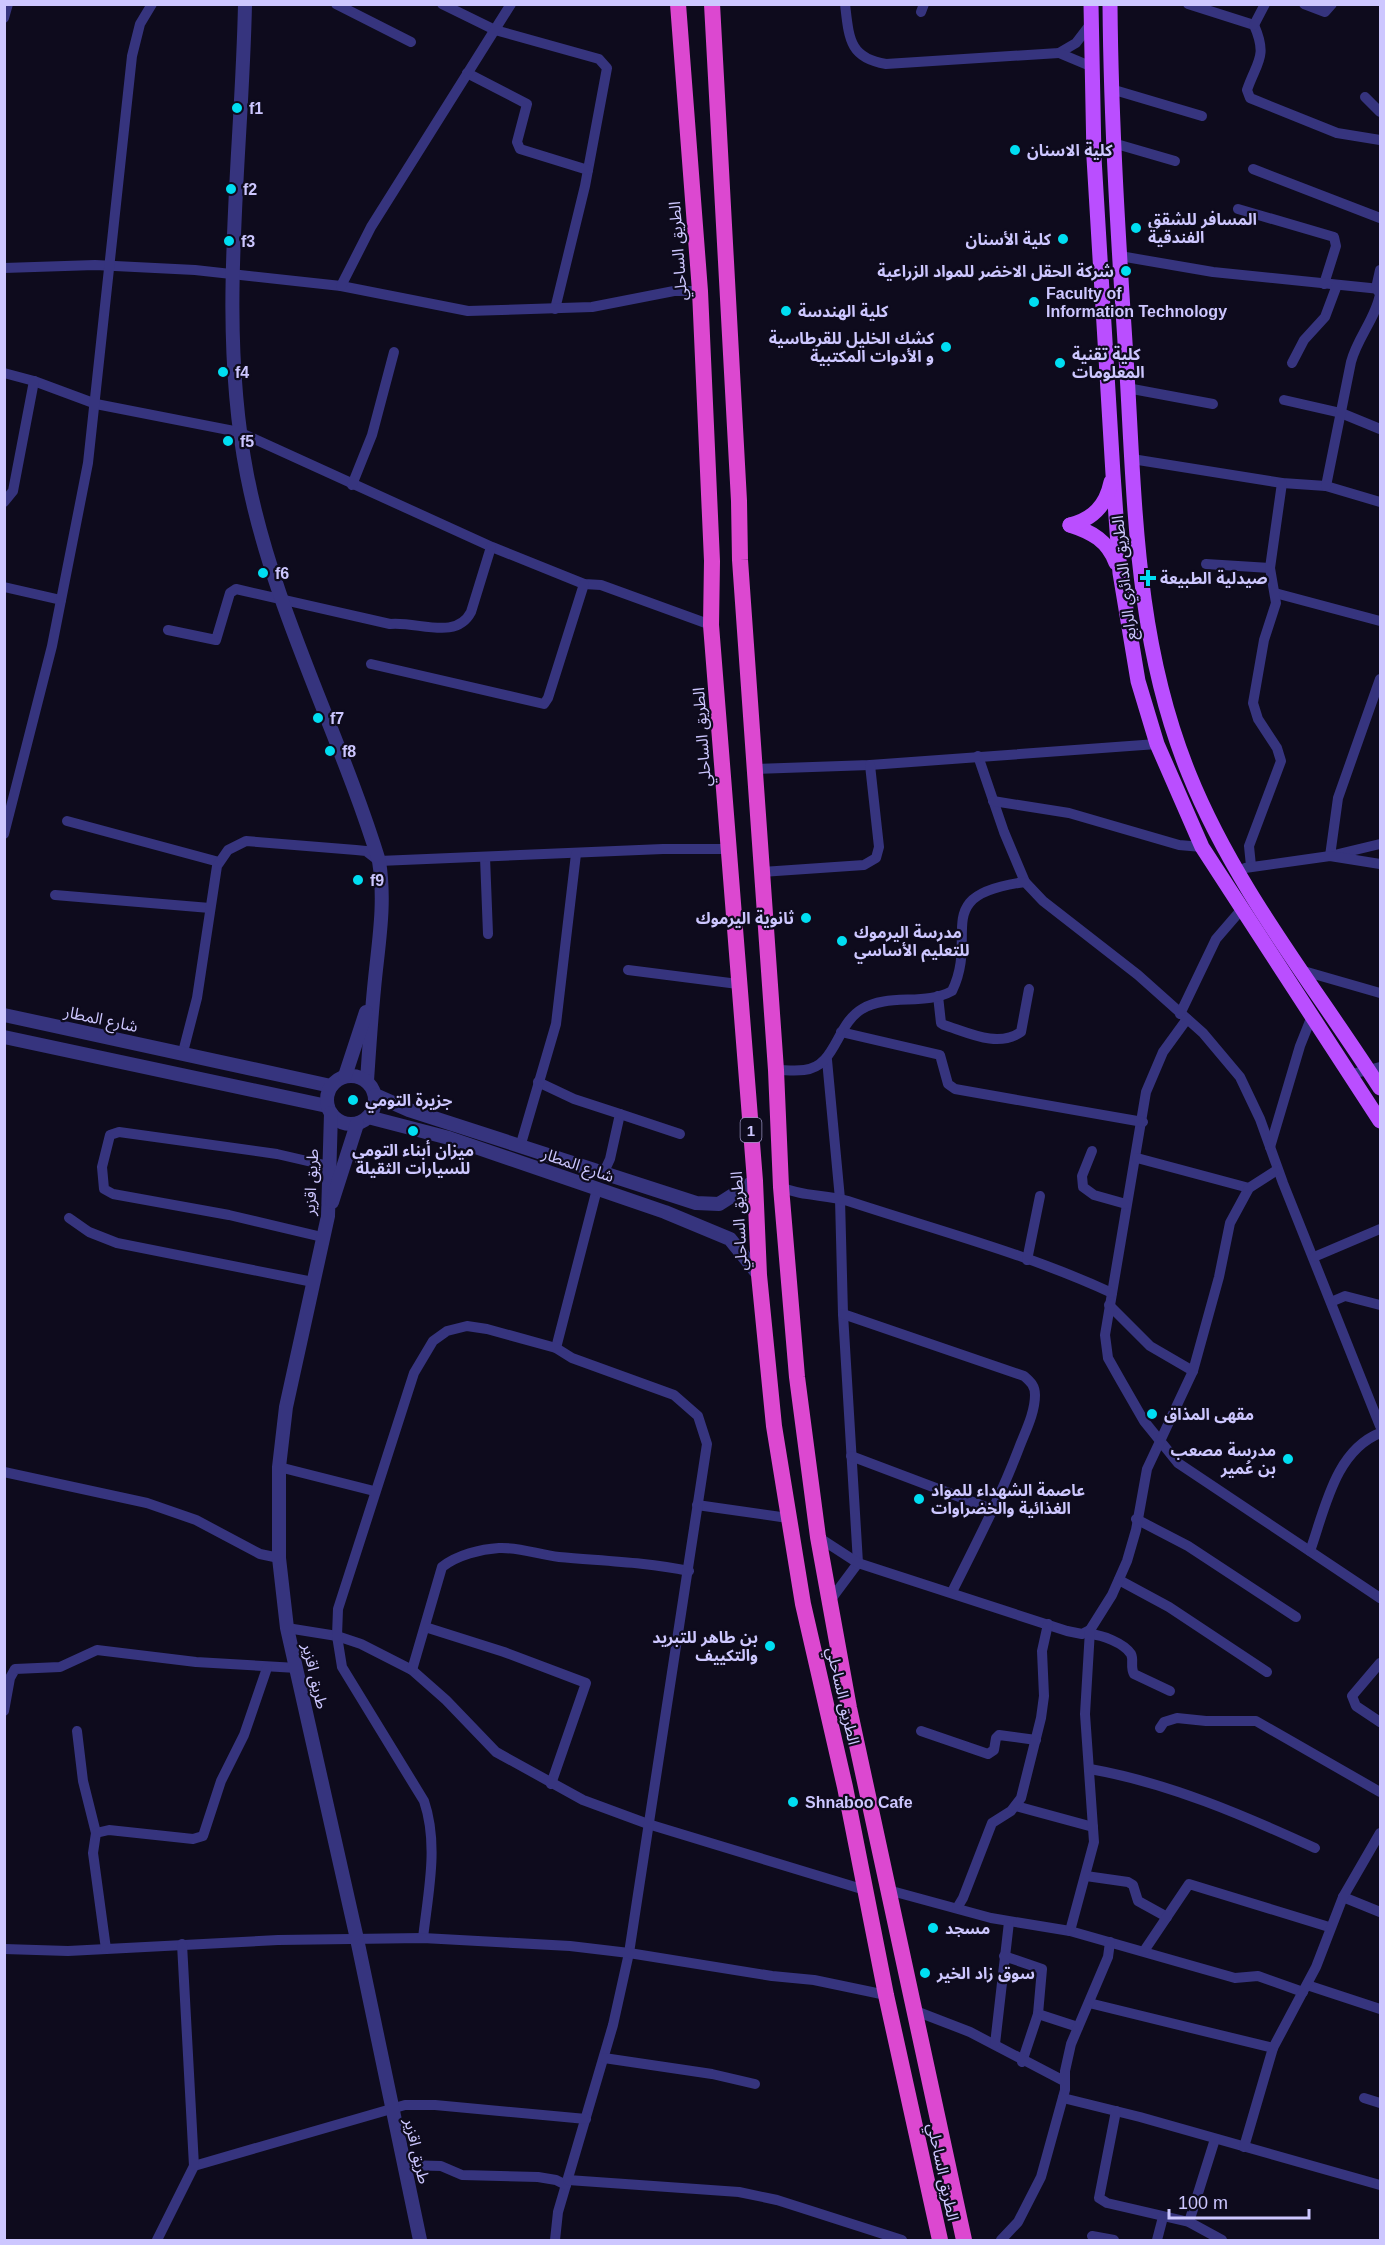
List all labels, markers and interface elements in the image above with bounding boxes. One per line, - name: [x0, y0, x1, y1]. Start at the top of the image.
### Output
- place label: f1: [249, 100, 263, 117]
- marker: f1: [230, 101, 244, 115]
- place label: كلية الاسنان: [1027, 141, 1113, 160]
- marker: كلية الاسنان: [1008, 143, 1022, 157]
- place label: f2: [243, 181, 257, 198]
- marker: f2: [224, 182, 238, 196]
- street label: الطريق الساحلي: [666, 200, 694, 301]
- place label: المسافر للشقق الفندقية: [1148, 210, 1257, 247]
- marker: المسافر للشقق الفندقية: [1129, 221, 1143, 235]
- place label: كلية الأسنان: [966, 230, 1052, 249]
- marker: كلية الأسنان: [1056, 232, 1070, 246]
- place label: f3: [241, 233, 255, 250]
- marker: f3: [222, 234, 236, 248]
- place label: شركة الحقل الاخضر للمواد الزراعية: [877, 262, 1114, 281]
- marker: شركة الحقل الاخضر للمواد الزراعية: [1119, 264, 1133, 278]
- place label: Faculty of Information Technology: [1046, 285, 1227, 320]
- marker: Faculty of Information Technology: [1027, 295, 1041, 309]
- place label: كلية الهندسة: [798, 302, 889, 321]
- marker: كلية الهندسة: [779, 304, 793, 318]
- place label: كشك الخليل للقرطاسية و الأدوات المكتبية: [769, 329, 935, 366]
- marker: كشك الخليل للقرطاسية و الأدوات المكتبية: [939, 340, 953, 354]
- place label: كلية تقنية المعلومات: [1072, 345, 1145, 382]
- marker: كلية تقنية المعلومات: [1053, 356, 1067, 370]
- place label: f4: [235, 364, 249, 381]
- marker: f4: [216, 365, 230, 379]
- place label: f5: [240, 433, 254, 450]
- marker: f5: [221, 434, 235, 448]
- street label: الطريق الدائري الرابع: [1109, 514, 1143, 641]
- place label: f6: [275, 565, 289, 582]
- marker: f6: [256, 566, 270, 580]
- place label: صيدلية الطبيعة: [1160, 569, 1268, 588]
- marker: صيدلية الطبيعة: [1141, 571, 1155, 585]
- street label: الطريق الساحلي: [690, 686, 718, 787]
- place label: f7: [330, 710, 344, 727]
- marker: f7: [311, 711, 325, 725]
- place label: f8: [342, 743, 356, 760]
- marker: f8: [323, 744, 337, 758]
- place label: f9: [370, 872, 384, 889]
- marker: f9: [351, 873, 365, 887]
- place label: ثانوية اليرموك: [696, 909, 794, 928]
- marker: ثانوية اليرموك: [799, 911, 813, 925]
- place label: مدرسة اليرموك للتعليم الأساسي: [854, 923, 969, 963]
- marker: مدرسة اليرموك للتعليم الأساسي: [835, 934, 849, 948]
- street label: شارع المطار: [61, 1003, 139, 1039]
- place label: جزيرة التومي: [365, 1092, 452, 1113]
- marker: جزيرة التومي: [346, 1093, 360, 1107]
- road number: 1: [740, 1118, 762, 1142]
- marker: ميزان أبناء التومي للسيارات الثقيلة: [406, 1124, 420, 1138]
- place label: ميزان أبناء التومي للسيارات الثقيلة: [352, 1140, 474, 1178]
- street label: شارع المطار: [538, 1144, 616, 1189]
- street label: طريق اقزير: [301, 1148, 323, 1217]
- street label: الطريق الساحلي: [728, 1171, 754, 1271]
- place label: مقهى المذاق: [1164, 1406, 1254, 1424]
- marker: مقهى المذاق: [1145, 1407, 1159, 1421]
- place label: مدرسة مصعب بن عُمير: [1170, 1441, 1276, 1478]
- marker: مدرسة مصعب بن عُمير: [1281, 1452, 1295, 1466]
- place label: عاصمة الشهداء للمواد الغذائية والخضراوات: [931, 1481, 1085, 1518]
- marker: عاصمة الشهداء للمواد الغذائية والخضراوات: [912, 1492, 926, 1506]
- place label: بن طاهر للتبريد والتكييف: [652, 1629, 758, 1665]
- marker: بن طاهر للتبريد والتكييف: [763, 1639, 777, 1653]
- street label: طريق اقزير: [297, 1641, 331, 1711]
- street label: الطريق الساحلي: [820, 1646, 862, 1747]
- place label: Shnaboo Cafe: [805, 1794, 913, 1811]
- marker: Shnaboo Cafe: [786, 1795, 800, 1809]
- place label: مسجد: [945, 1920, 990, 1937]
- marker: مسجد: [926, 1921, 940, 1935]
- place label: سوق زاد الخير: [936, 1965, 1035, 1983]
- marker: سوق زاد الخير: [918, 1966, 932, 1980]
- street label: طريق اقزير: [399, 2116, 433, 2186]
- street label: الطريق الساحلي: [921, 2122, 962, 2223]
- scale bar: [1169, 2182, 1308, 2220]
- text: 100 m: [1178, 2193, 1228, 2213]

